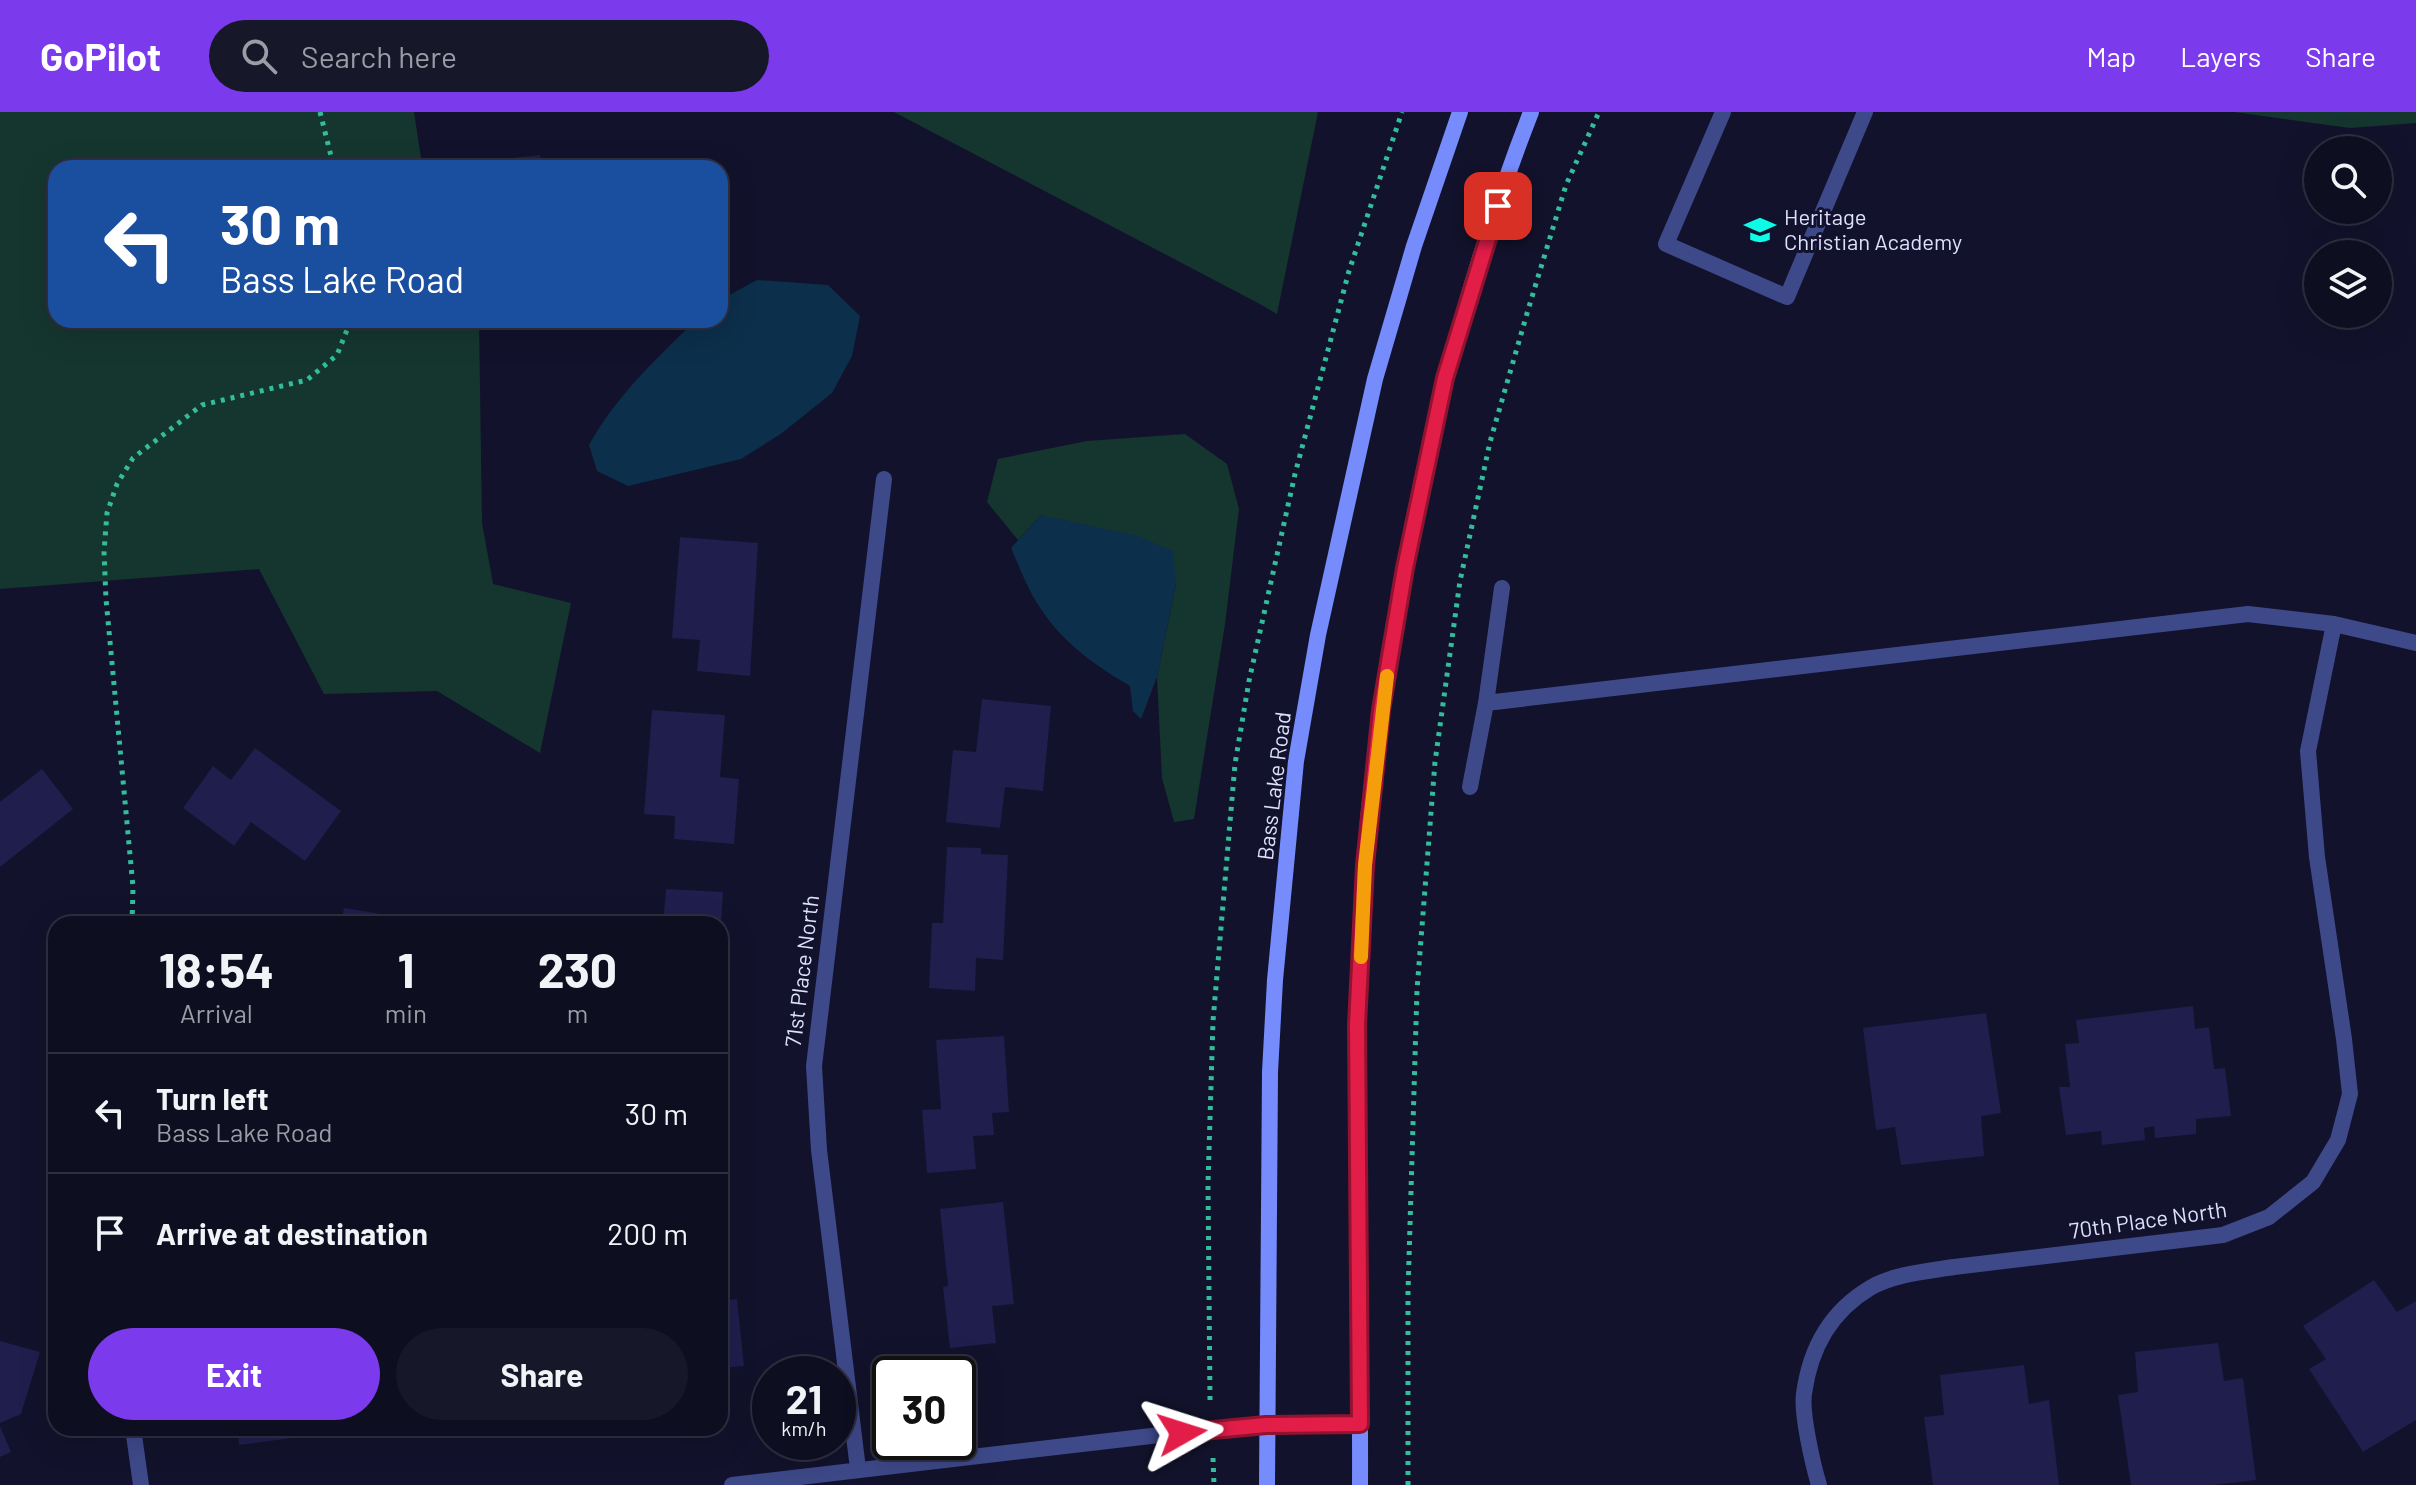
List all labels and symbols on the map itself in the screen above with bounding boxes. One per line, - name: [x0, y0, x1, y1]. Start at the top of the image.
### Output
- pin: [1464, 172, 1532, 240]
- place label: Heritage Christian Academy: [1784, 203, 1962, 254]
- school or university icon: Heritage Christian Academy: [1743, 213, 1777, 247]
- street label: Bass Lake Road: [1251, 710, 1295, 862]
- street label: 71st Place North: [779, 893, 823, 1048]
- street label: 70th Place North: [2067, 1195, 2228, 1243]
- speed limit sign: 30: [872, 1356, 976, 1460]
- position arrow: [1140, 1391, 1224, 1475]

